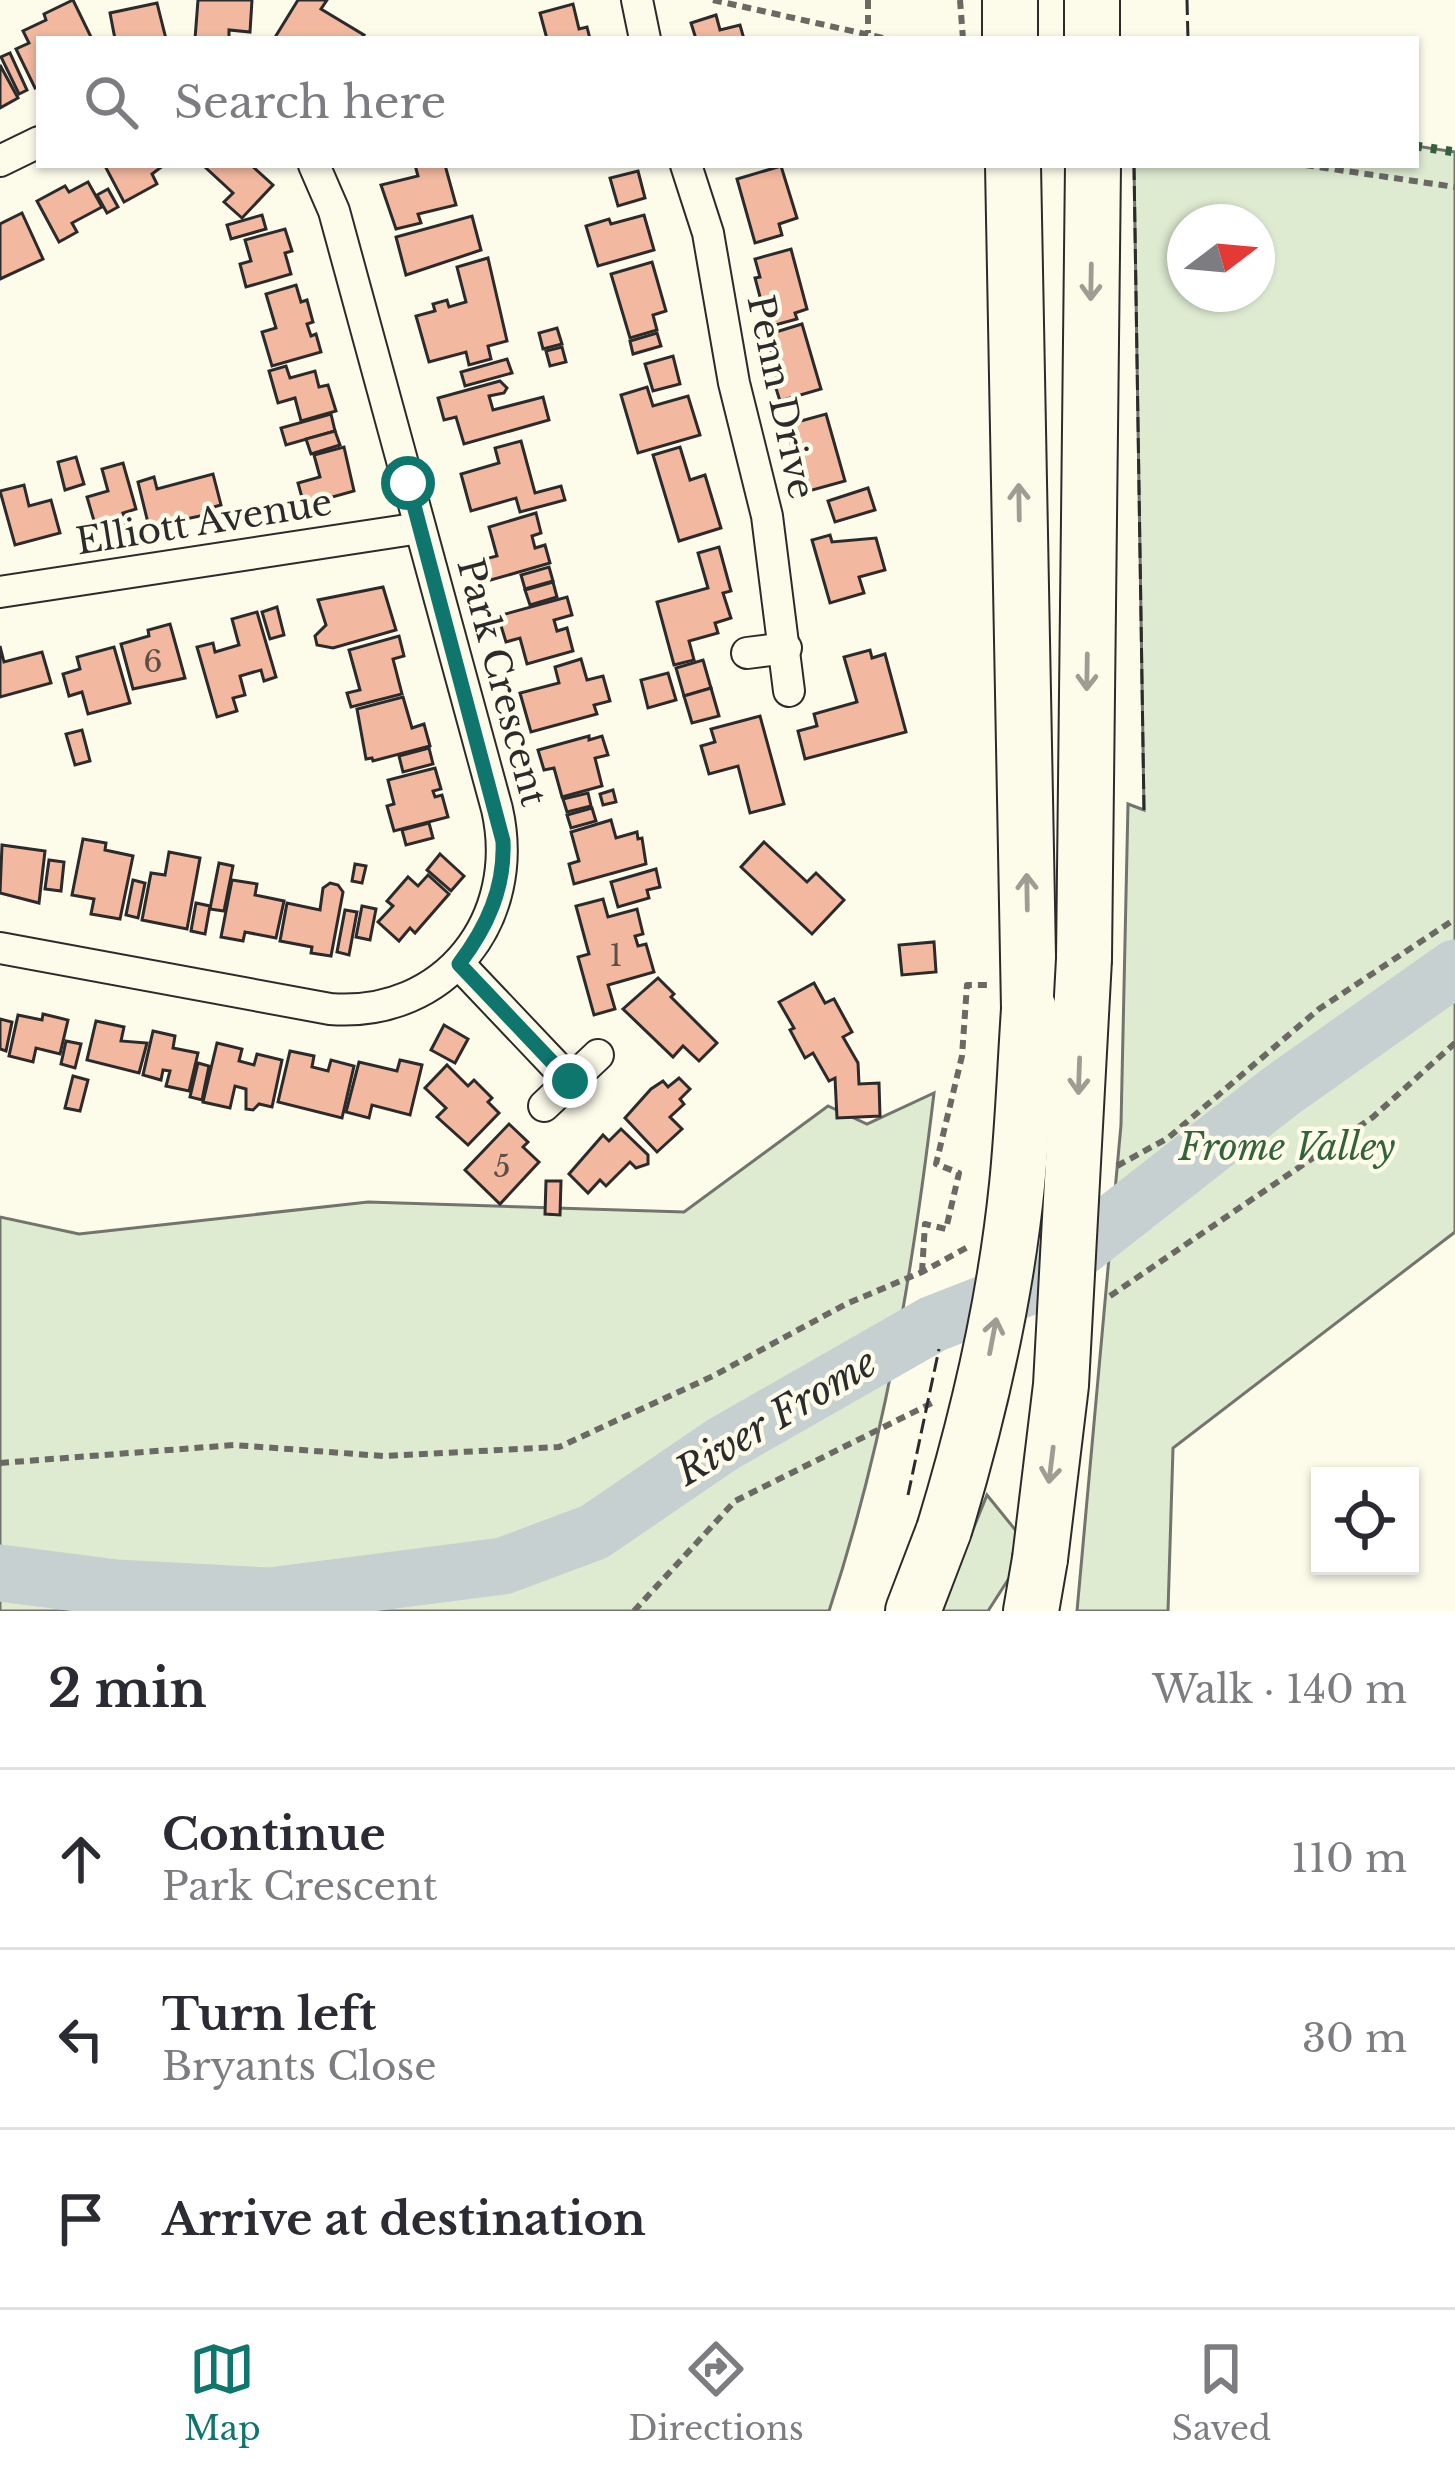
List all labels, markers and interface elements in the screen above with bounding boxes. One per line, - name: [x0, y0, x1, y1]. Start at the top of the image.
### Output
- search box: [36, 36, 1419, 168]
- icon: search: [78, 69, 144, 135]
- text: Search here: [174, 74, 446, 130]
- north arrow: [1167, 204, 1275, 312]
- one-way arrow: [1080, 262, 1103, 301]
- street label: Penn Drive: [737, 291, 825, 503]
- route start: [381, 456, 435, 510]
- street label: Elliott Avenue: [73, 480, 335, 564]
- one-way arrow: [1008, 483, 1030, 522]
- street label: Park Crescent: [447, 553, 557, 811]
- house number: 6: [143, 643, 163, 680]
- one-way arrow: [1076, 652, 1098, 691]
- one-way arrow: [1015, 873, 1038, 912]
- house number: 1: [609, 937, 623, 974]
- route end: [543, 1054, 597, 1108]
- one-way arrow: [1067, 1056, 1090, 1095]
- park label: Frome Valley: [1178, 1125, 1396, 1170]
- house number: 5: [493, 1148, 511, 1185]
- one-way arrow: [983, 1317, 1005, 1356]
- water label: River Frome: [666, 1338, 886, 1497]
- one-way arrow: [1040, 1445, 1062, 1484]
- map controls: [1311, 1467, 1419, 1575]
- button: locate: [1311, 1467, 1419, 1575]
- text: 2 min: [48, 1658, 207, 1721]
- text: Walk · 140 m: [1152, 1665, 1407, 1714]
- text: Continue: [162, 1806, 386, 1862]
- icon: ahead: [48, 1826, 114, 1892]
- text: 110 m: [1291, 1834, 1407, 1883]
- text: Park Crescent: [162, 1862, 438, 1911]
- text: Turn left: [162, 1986, 376, 2042]
- icon: left: [48, 2006, 114, 2072]
- text: 30 m: [1302, 2014, 1407, 2063]
- text: Bryants Close: [162, 2042, 437, 2091]
- icon: arrive: [48, 2186, 114, 2252]
- text: Arrive at destination: [162, 2191, 646, 2247]
- tab: Map: [184, 2336, 261, 2449]
- tab: Directions: [628, 2336, 804, 2449]
- tab: Saved: [1172, 2336, 1271, 2449]

